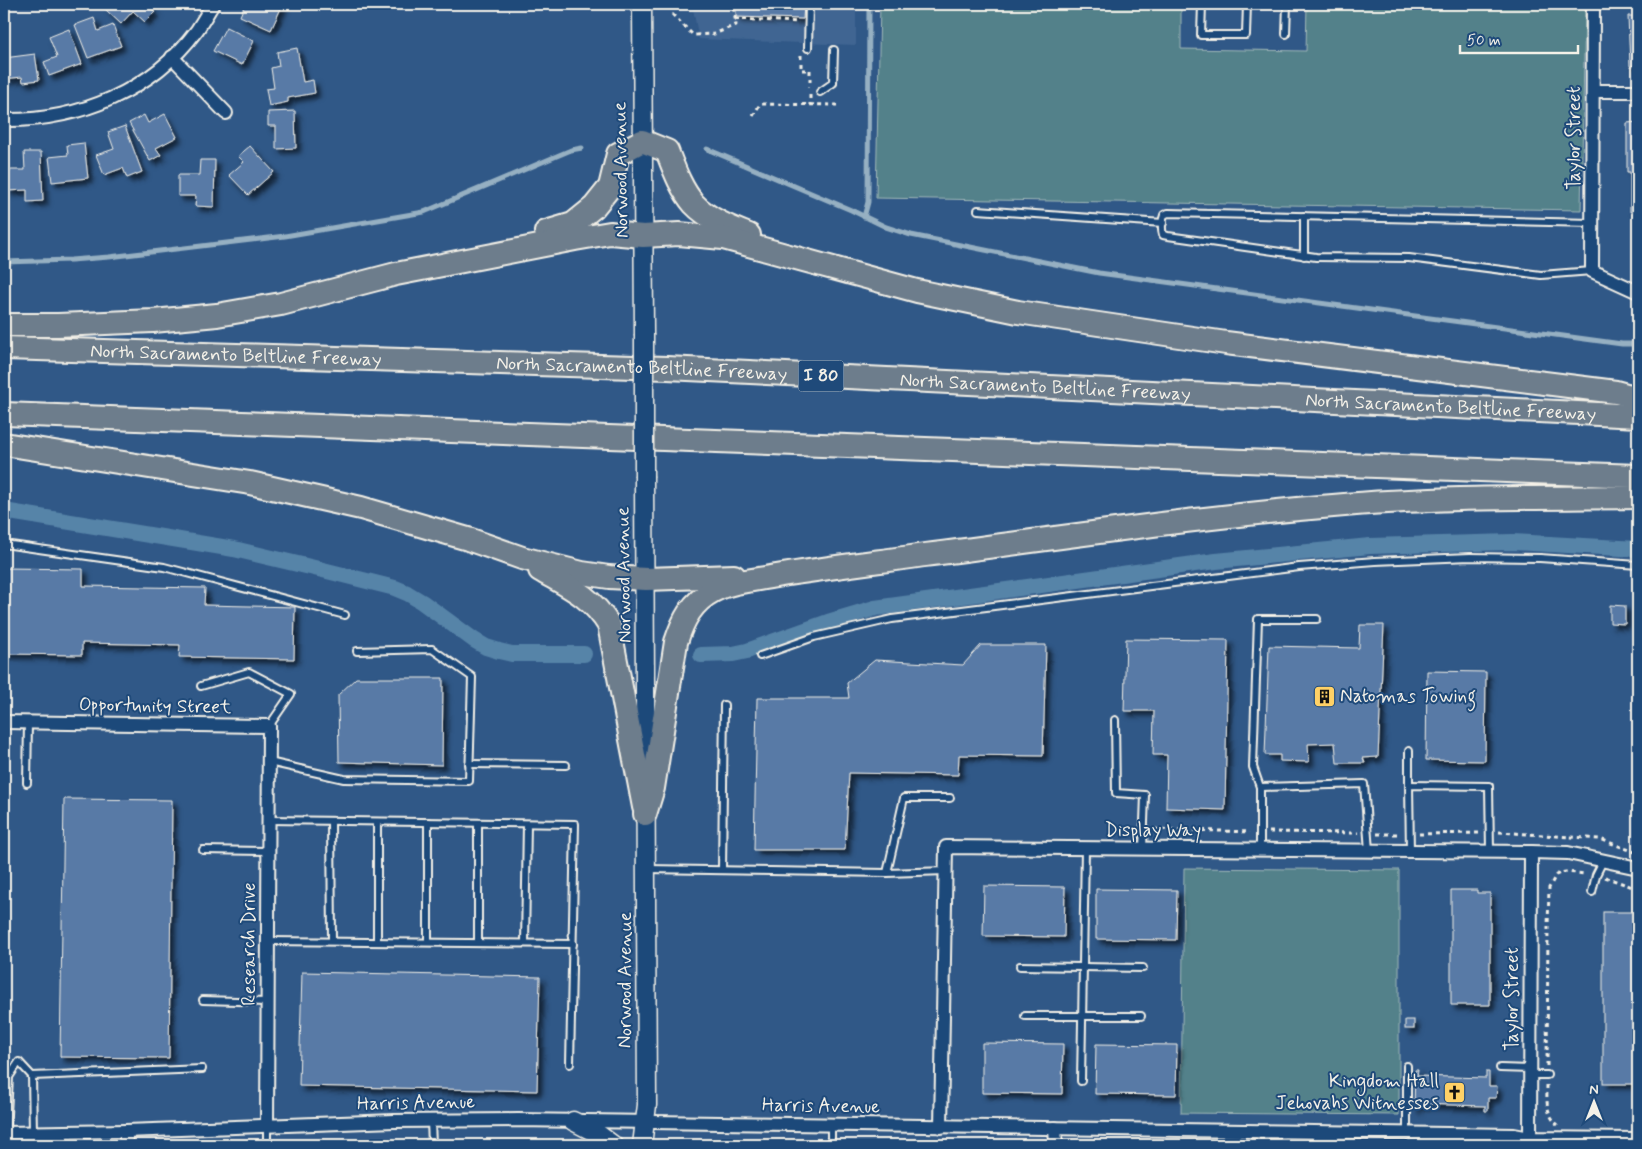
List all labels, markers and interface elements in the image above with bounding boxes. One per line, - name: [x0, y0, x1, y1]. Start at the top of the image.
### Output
- scale bar: [1460, 22, 1577, 54]
- text: 50 m: [1467, 31, 1501, 51]
- street label: Taylor Street: [1562, 86, 1587, 190]
- street label: Norwood Avenue: [607, 102, 635, 238]
- street label: North Sacramento Beltline Freeway: [90, 338, 382, 372]
- street label: North Sacramento Beltline Freeway: [496, 350, 788, 386]
- road number: I 80: [798, 361, 844, 392]
- street label: North Sacramento Beltline Freeway: [899, 367, 1191, 406]
- street label: North Sacramento Beltline Freeway: [1305, 387, 1597, 426]
- street label: Norwood Avenue: [610, 507, 638, 643]
- building icon: Natomas Towing: [1312, 684, 1336, 708]
- place label: Natomas Towing: [1340, 684, 1476, 712]
- street label: Opportunity Street: [79, 692, 231, 720]
- street label: Display Way: [1105, 818, 1201, 844]
- street label: Research Drive: [237, 882, 262, 1006]
- street label: Norwood Avenue: [613, 912, 638, 1048]
- street label: Taylor Street: [1500, 947, 1525, 1051]
- place label: Kingdom Hall Jehovahs Witnesses: [1275, 1069, 1439, 1116]
- north arrow: [1570, 1076, 1620, 1126]
- church icon: Kingdom Hall Jehovahs Witnesses: [1443, 1080, 1467, 1104]
- text: N: [1589, 1081, 1599, 1099]
- street label: Harris Avenue: [357, 1089, 475, 1117]
- street label: Harris Avenue: [762, 1092, 880, 1120]

